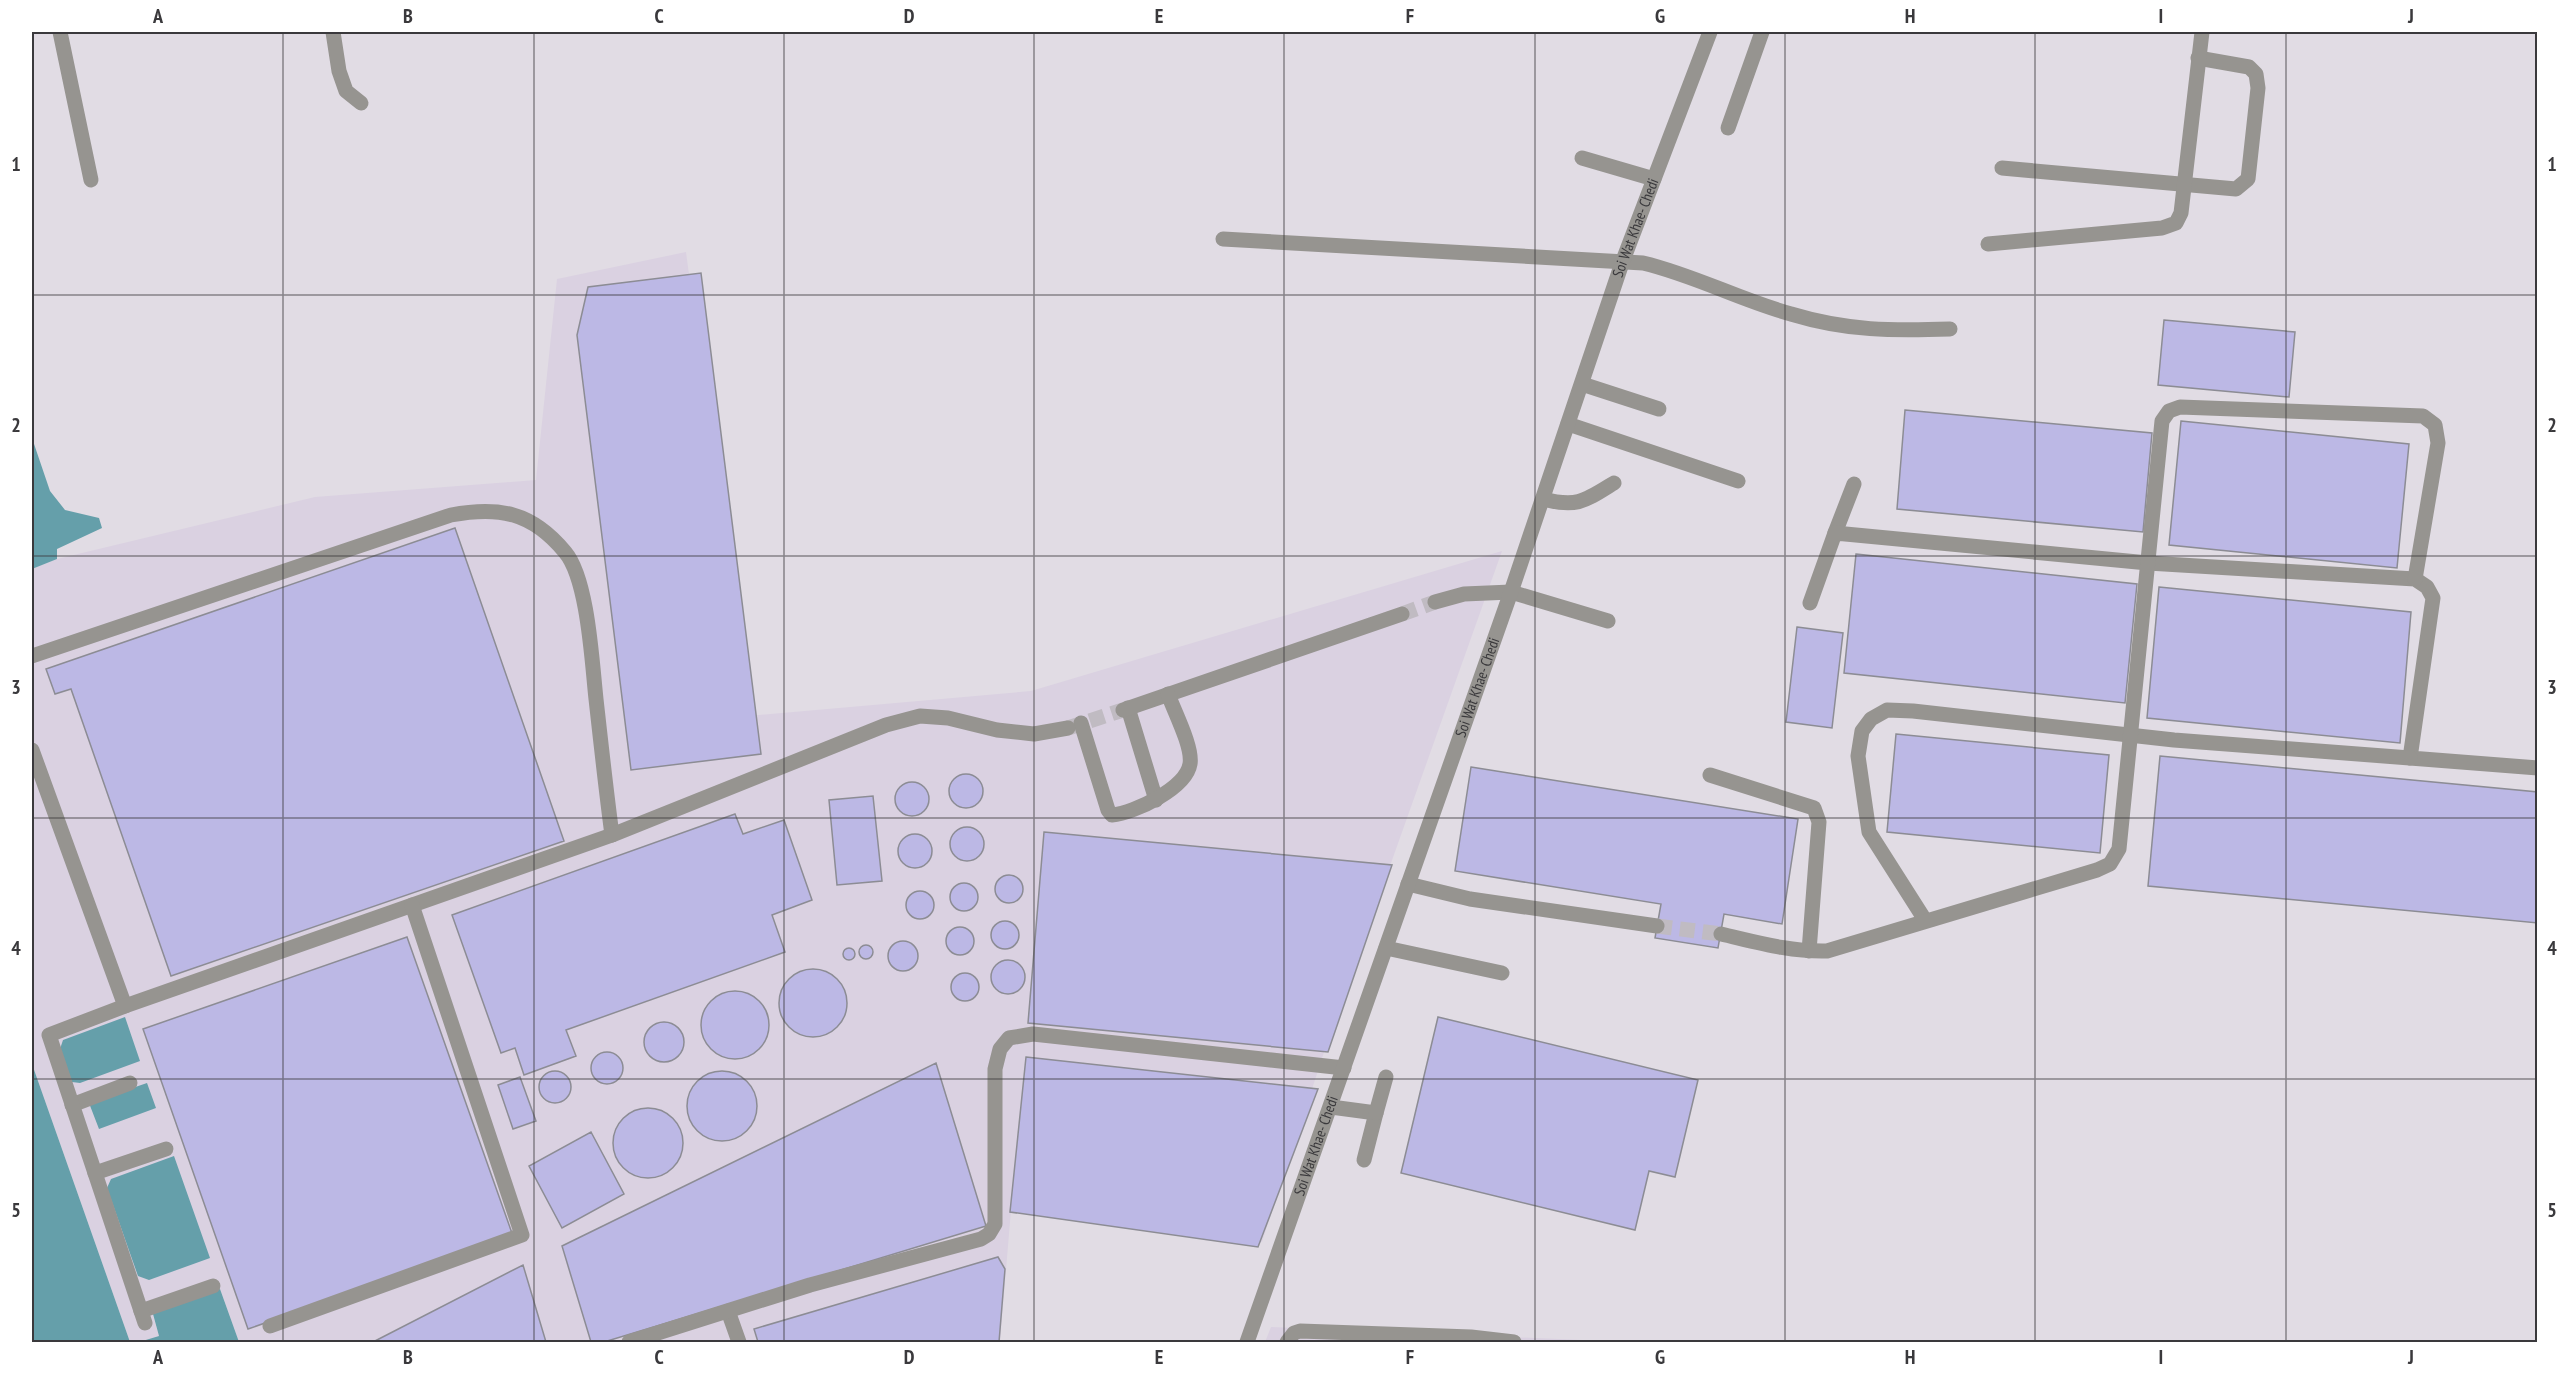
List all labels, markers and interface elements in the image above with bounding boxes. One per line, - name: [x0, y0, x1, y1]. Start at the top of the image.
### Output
- text: A: [152, 3, 164, 29]
- text: B: [403, 3, 413, 29]
- text: C: [654, 3, 664, 29]
- text: D: [904, 3, 915, 29]
- text: E: [1155, 3, 1163, 29]
- text: F: [1406, 3, 1414, 29]
- text: G: [1655, 3, 1665, 29]
- text: H: [1905, 3, 1915, 29]
- text: I: [2159, 3, 2163, 29]
- text: J: [2407, 3, 2414, 29]
- text: 1: [11, 151, 21, 177]
- text: 1: [2547, 151, 2557, 177]
- street label: Soi Wat Khae- Chedi: [1608, 175, 1662, 280]
- text: 2: [11, 412, 21, 438]
- text: 2: [2547, 412, 2557, 438]
- street label: Soi Wat Khae- Chedi: [1451, 635, 1503, 740]
- text: 3: [11, 674, 21, 700]
- text: 3: [2547, 674, 2557, 700]
- text: 4: [11, 935, 21, 961]
- text: 4: [2547, 935, 2557, 961]
- street label: Soi Wat Khae- Chedi: [1289, 1093, 1342, 1198]
- text: 5: [11, 1197, 21, 1223]
- text: 5: [2547, 1197, 2557, 1223]
- text: A: [152, 1344, 164, 1370]
- text: B: [403, 1344, 413, 1370]
- text: C: [654, 1344, 664, 1370]
- text: D: [904, 1344, 915, 1370]
- text: E: [1155, 1344, 1163, 1370]
- text: F: [1406, 1344, 1414, 1370]
- text: G: [1655, 1344, 1665, 1370]
- text: H: [1905, 1344, 1915, 1370]
- text: I: [2159, 1344, 2163, 1370]
- text: J: [2407, 1344, 2414, 1370]

